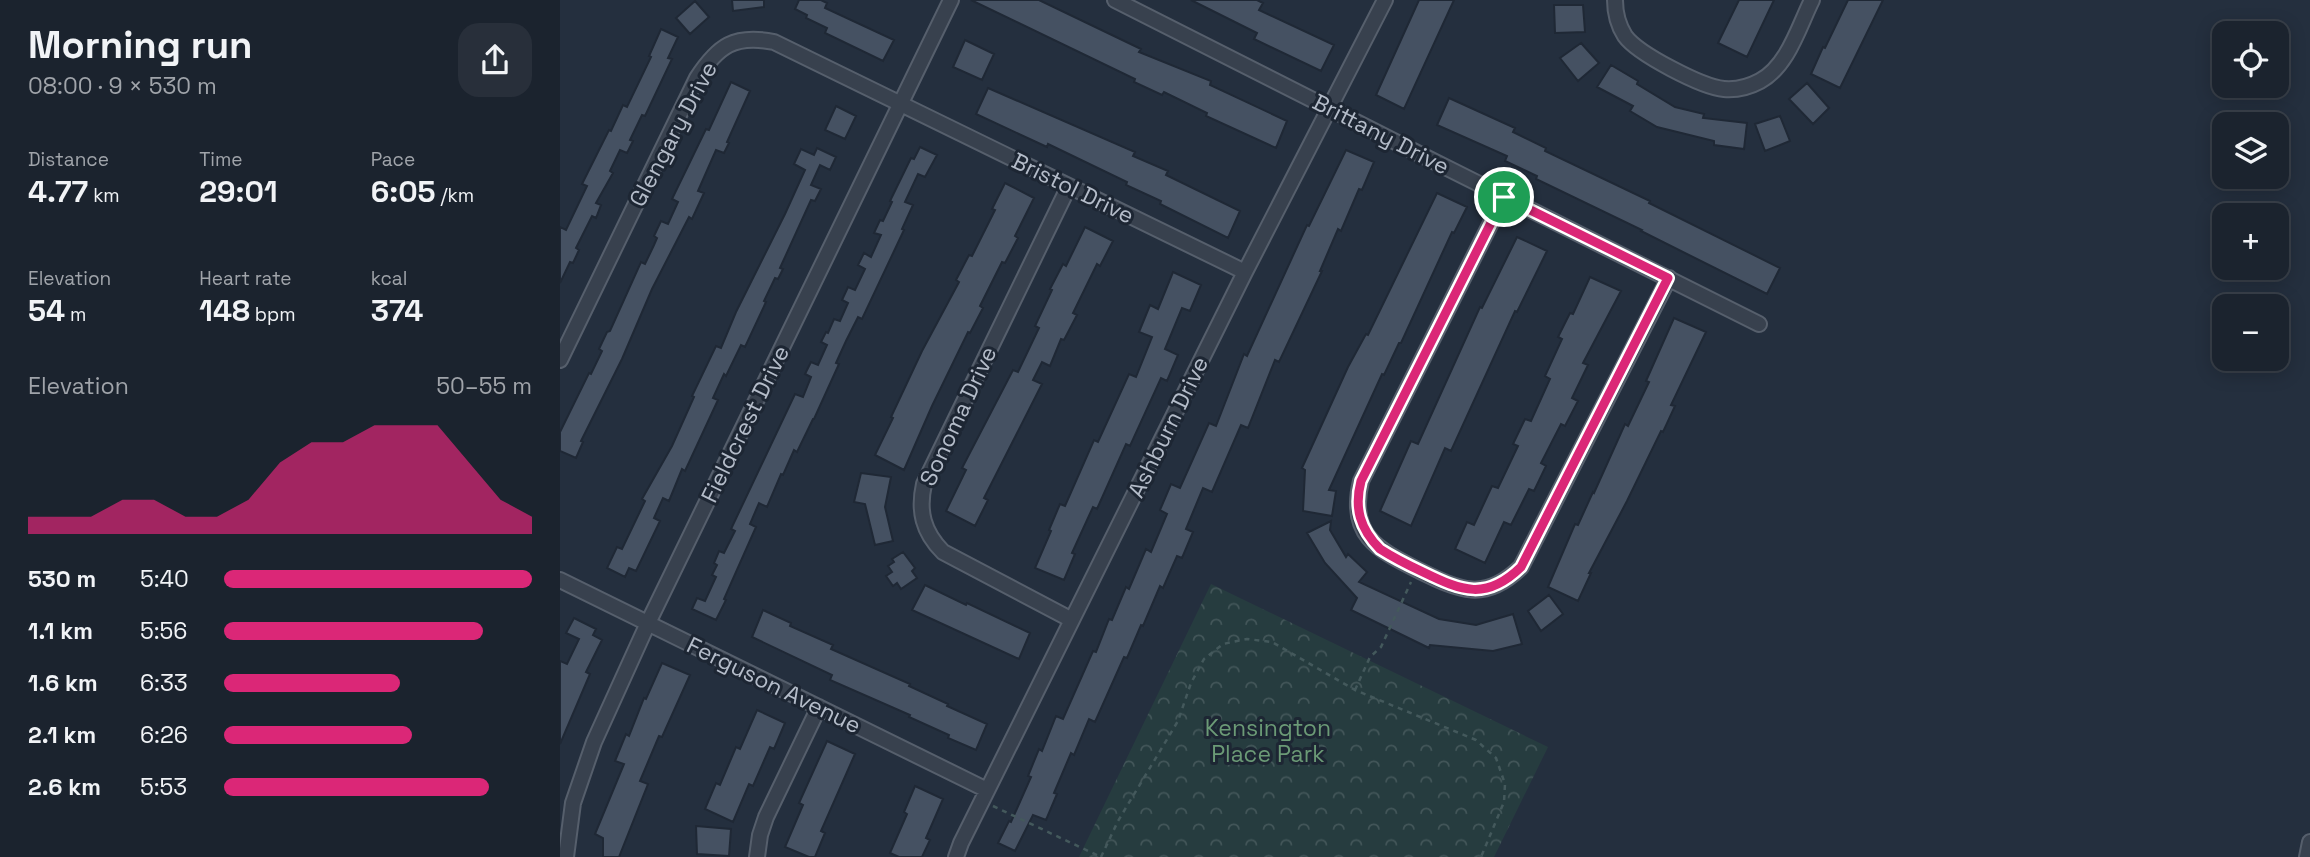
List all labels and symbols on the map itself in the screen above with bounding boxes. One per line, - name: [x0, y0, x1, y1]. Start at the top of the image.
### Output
- street label: Glengary Drive: [622, 56, 724, 212]
- street label: Brittany Drive: [1307, 87, 1455, 181]
- street label: Bristol Drive: [1007, 145, 1139, 231]
- pin: [1474, 167, 1534, 227]
- street label: Fieldcrest Drive: [694, 340, 796, 508]
- street label: Sonoma Drive: [913, 341, 1003, 491]
- street label: Ashburn Drive: [1121, 351, 1215, 503]
- street label: Ferguson Avenue: [682, 630, 866, 740]
- park label: Kensington Place Park: [1205, 713, 1331, 769]

